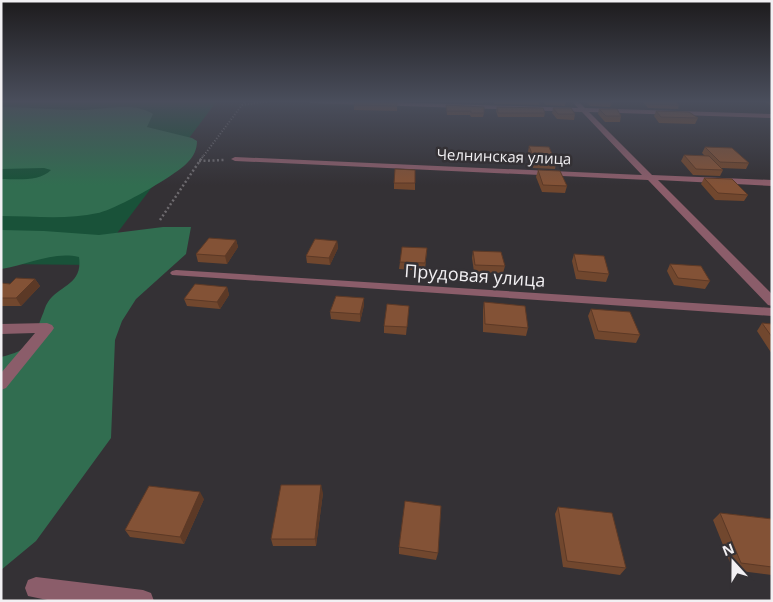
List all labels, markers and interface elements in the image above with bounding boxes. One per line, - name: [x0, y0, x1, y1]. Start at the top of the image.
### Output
- street label: Челнинская улица: [436, 144, 572, 168]
- street label: Прудовая улица: [404, 258, 546, 292]
- north arrow: [708, 537, 758, 587]
- text: N: [719, 538, 737, 560]

